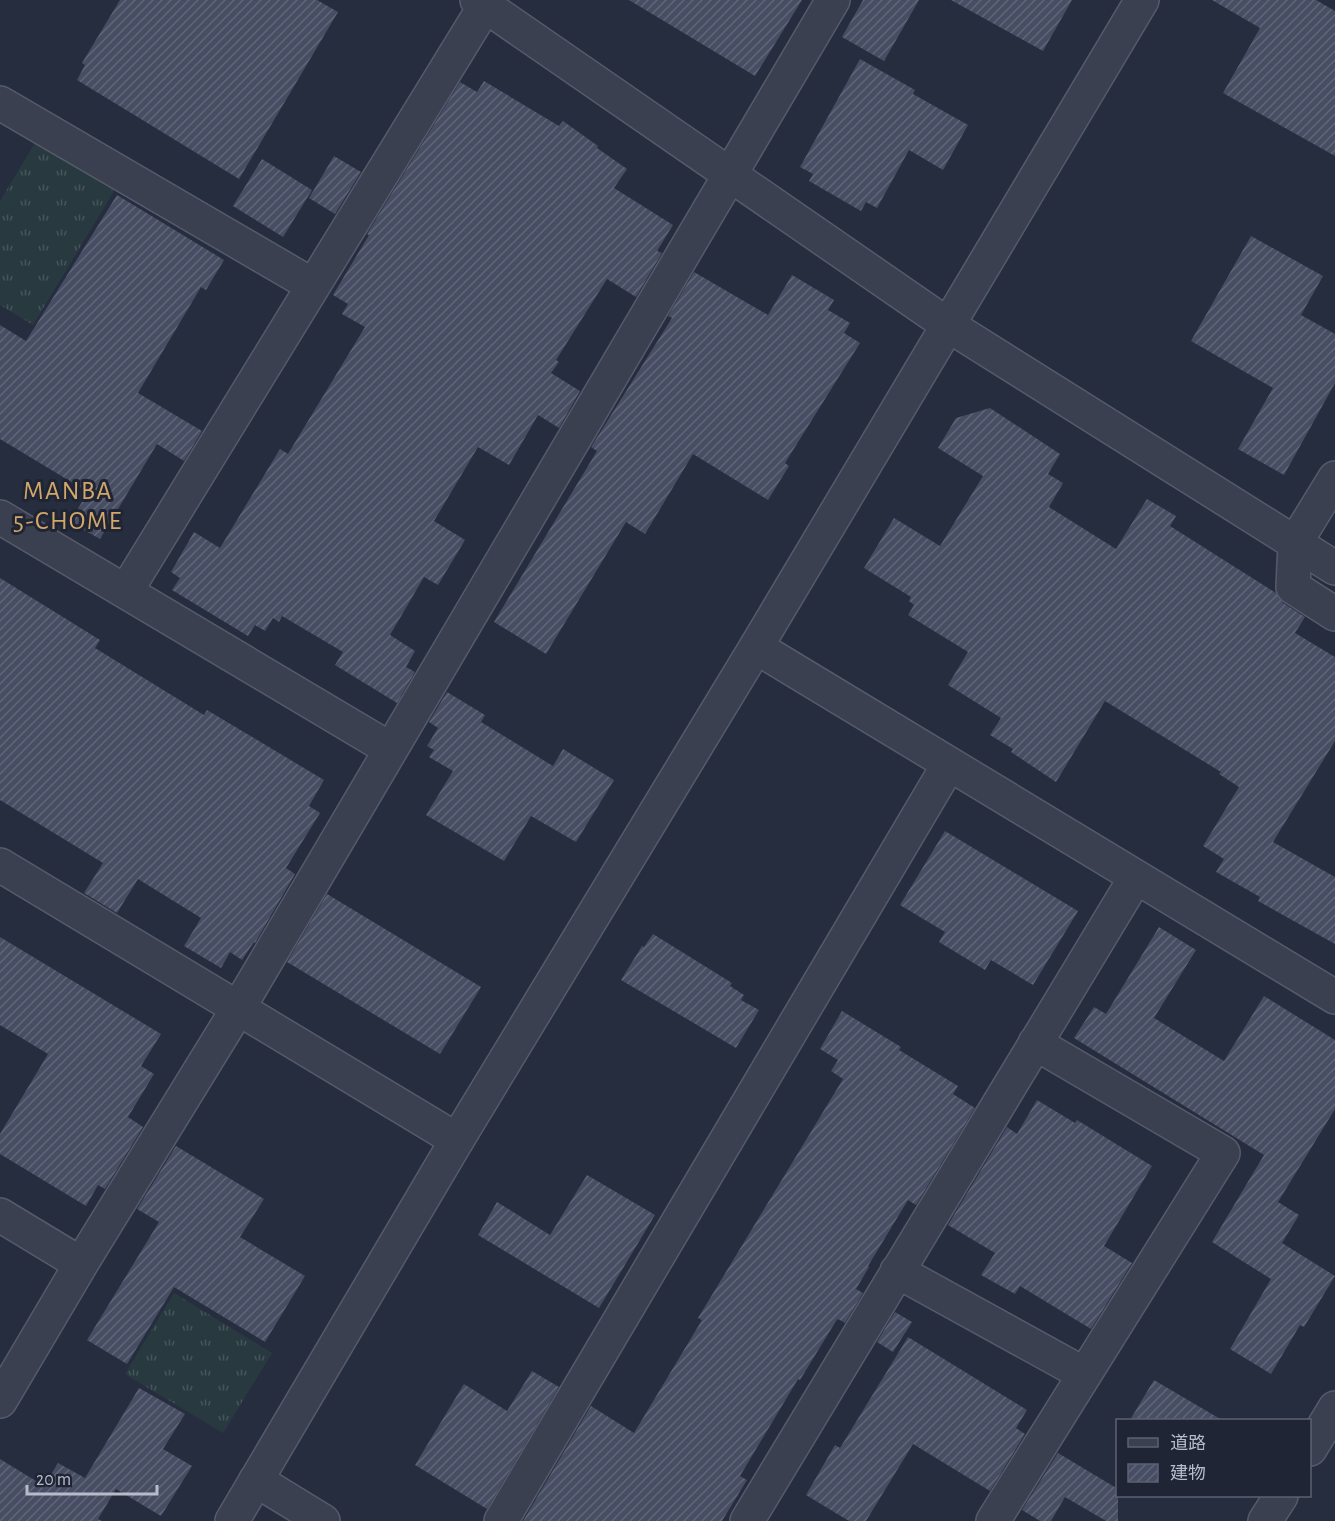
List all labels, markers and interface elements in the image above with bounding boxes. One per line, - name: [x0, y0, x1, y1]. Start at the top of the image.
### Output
- district label: MANBA 5-CHOME: [13, 478, 123, 534]
- legend: [1116, 1419, 1311, 1497]
- text: 道路: [1170, 1433, 1206, 1453]
- scale bar: [27, 1458, 158, 1496]
- text: 建物: [1170, 1463, 1206, 1483]
- text: 20 m: [36, 1471, 71, 1489]

